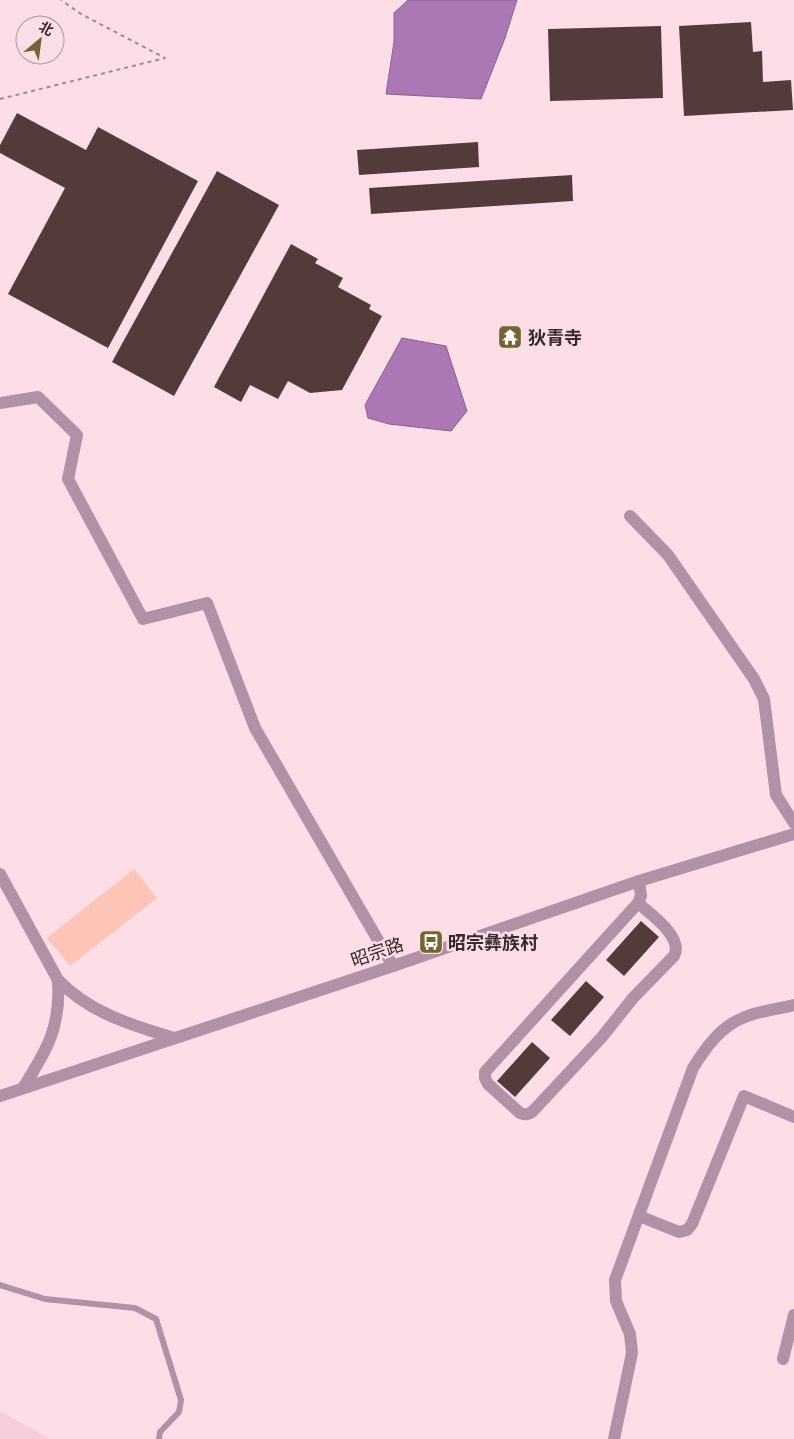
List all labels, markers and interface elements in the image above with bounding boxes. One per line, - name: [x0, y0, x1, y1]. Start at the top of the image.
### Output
- north arrow: [15, 15, 65, 65]
- text: 北: [35, 16, 57, 41]
- temple icon: 狄青寺: [497, 324, 523, 350]
- place label: 狄青寺: [528, 325, 582, 350]
- bus stop icon: 昭宗彝族村: [418, 929, 444, 955]
- place label: 昭宗彝族村: [448, 930, 538, 955]
- street label: 昭宗路: [347, 931, 407, 973]

